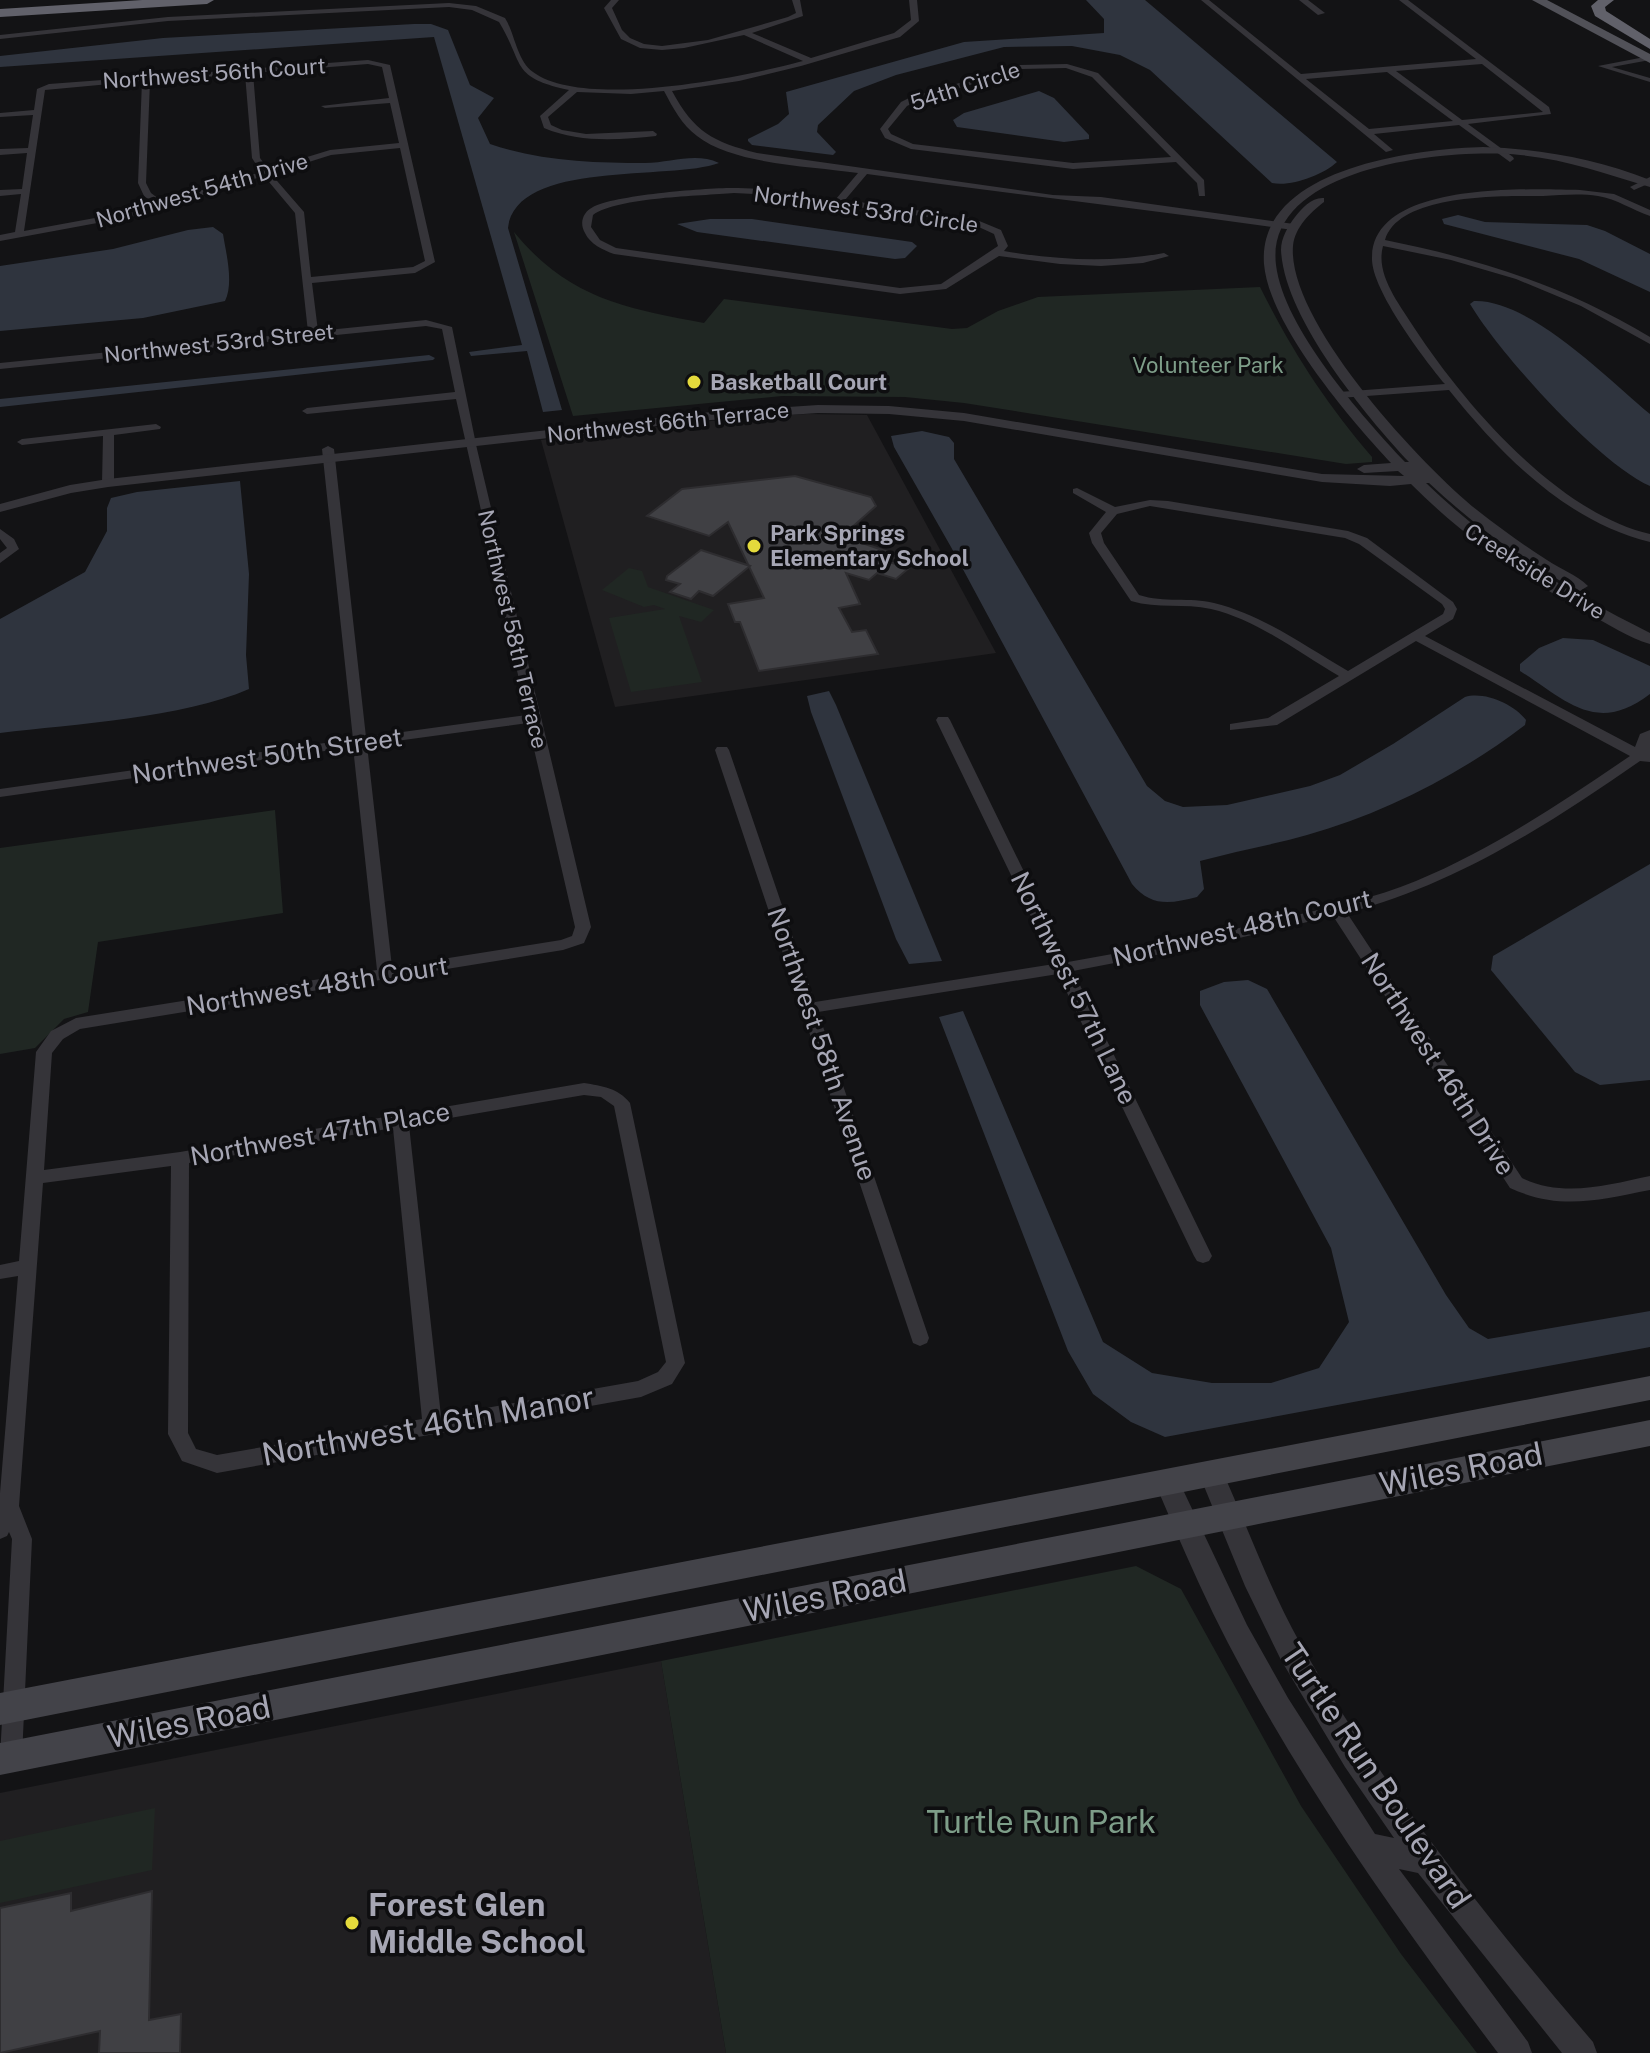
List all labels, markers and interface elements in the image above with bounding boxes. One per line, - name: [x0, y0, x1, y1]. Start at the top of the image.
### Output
- street label: Northwest 56th Court: [101, 52, 327, 94]
- street label: 54th Circle: [907, 56, 1023, 116]
- street label: Northwest 54th Drive: [93, 147, 311, 233]
- street label: Northwest 53rd Circle: [752, 180, 980, 238]
- street label: Northwest 53rd Street: [103, 318, 335, 368]
- park label: Volunteer Park: [1132, 352, 1284, 378]
- place label: Basketball Court: [710, 369, 887, 395]
- marker: Basketball Court: [685, 373, 703, 391]
- street label: Northwest 66th Terrace: [546, 396, 790, 448]
- street label: Northwest 58th Terrace: [473, 507, 553, 751]
- street label: Creekside Drive: [1460, 517, 1610, 625]
- place label: Park Springs Elementary School: [770, 520, 969, 571]
- marker: Park Springs Elementary School: [745, 537, 763, 555]
- street label: Northwest 50th Street: [130, 721, 404, 790]
- street label: Northwest 57th Lane: [1005, 866, 1144, 1109]
- street label: Northwest 48th Court: [1109, 883, 1374, 972]
- street label: Northwest 58th Avenue: [761, 903, 884, 1184]
- street label: Northwest 46th Drive: [1355, 947, 1522, 1181]
- street label: Northwest 48th Court: [184, 949, 450, 1022]
- street label: Northwest 47th Place: [188, 1095, 452, 1172]
- street label: Northwest 46th Manor: [259, 1378, 597, 1473]
- street label: Wiles Road: [1376, 1435, 1546, 1502]
- street label: Wiles Road: [740, 1562, 910, 1629]
- street label: Turtle Run Boulevard: [1274, 1636, 1479, 1915]
- street label: Wiles Road: [104, 1688, 274, 1755]
- park label: Turtle Run Park: [926, 1803, 1156, 1840]
- place label: Forest Glen Middle School: [368, 1886, 586, 1960]
- marker: Forest Glen Middle School: [343, 1914, 361, 1932]

